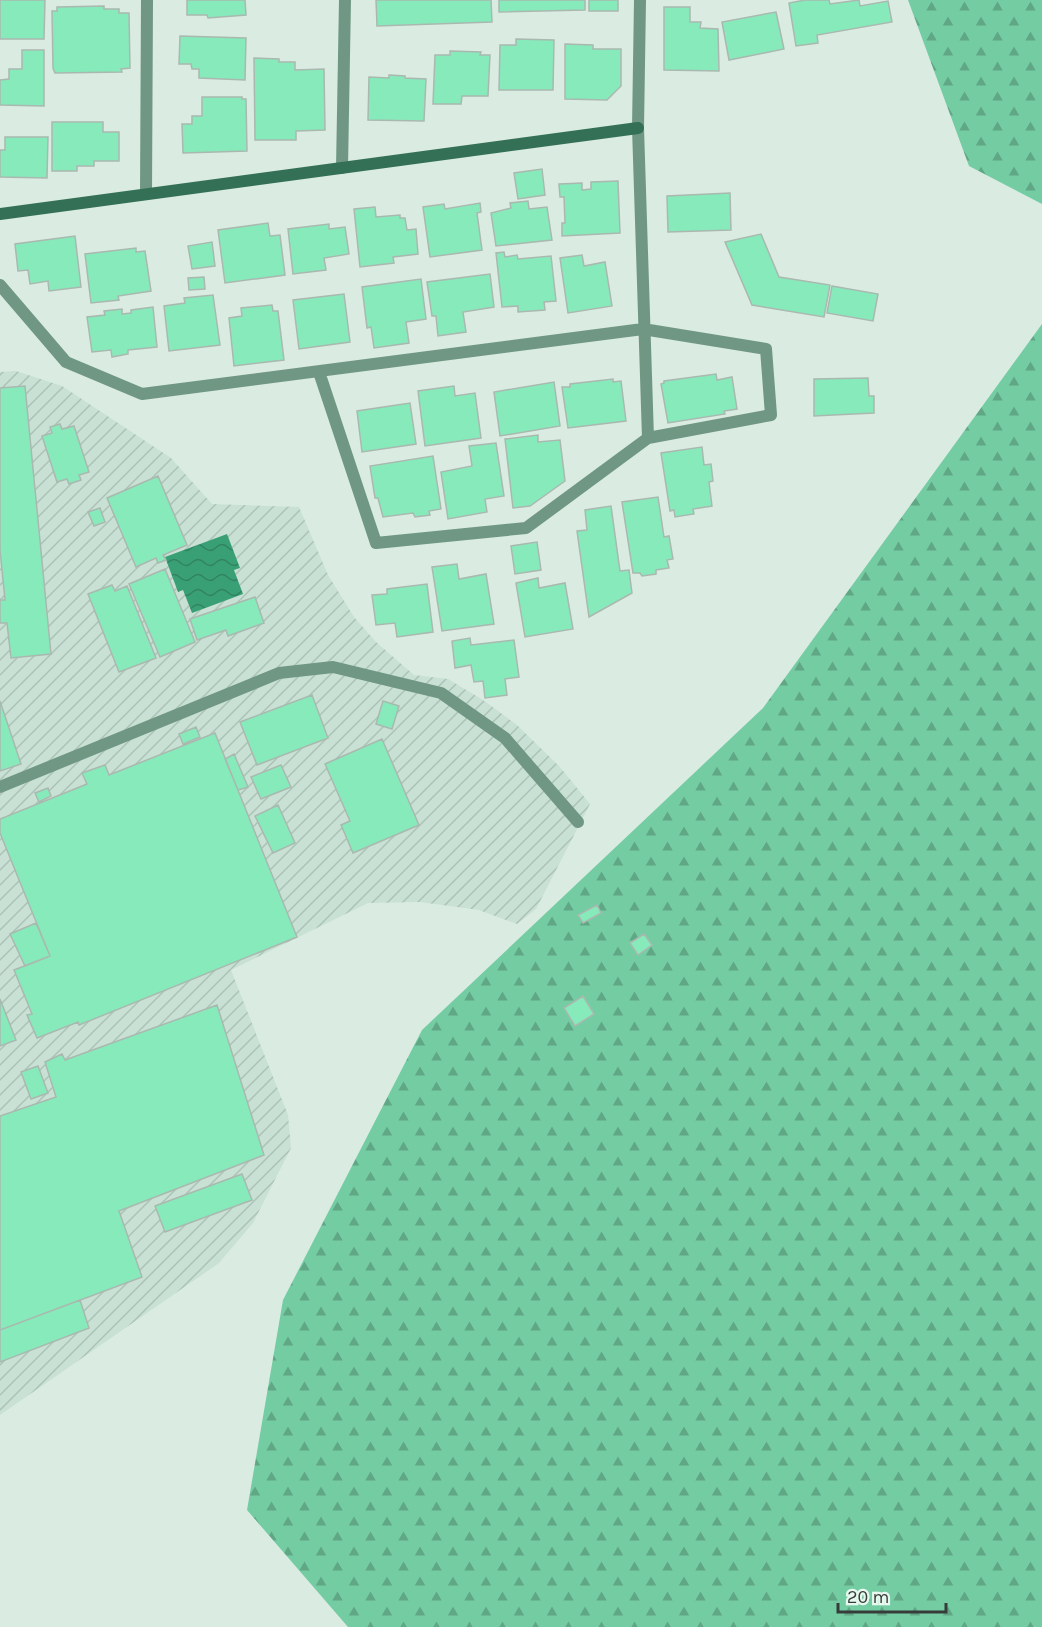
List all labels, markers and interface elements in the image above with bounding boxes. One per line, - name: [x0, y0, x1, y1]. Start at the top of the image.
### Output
- scale bar: [838, 1576, 946, 1614]
- text: 20 m: [847, 1586, 889, 1608]

